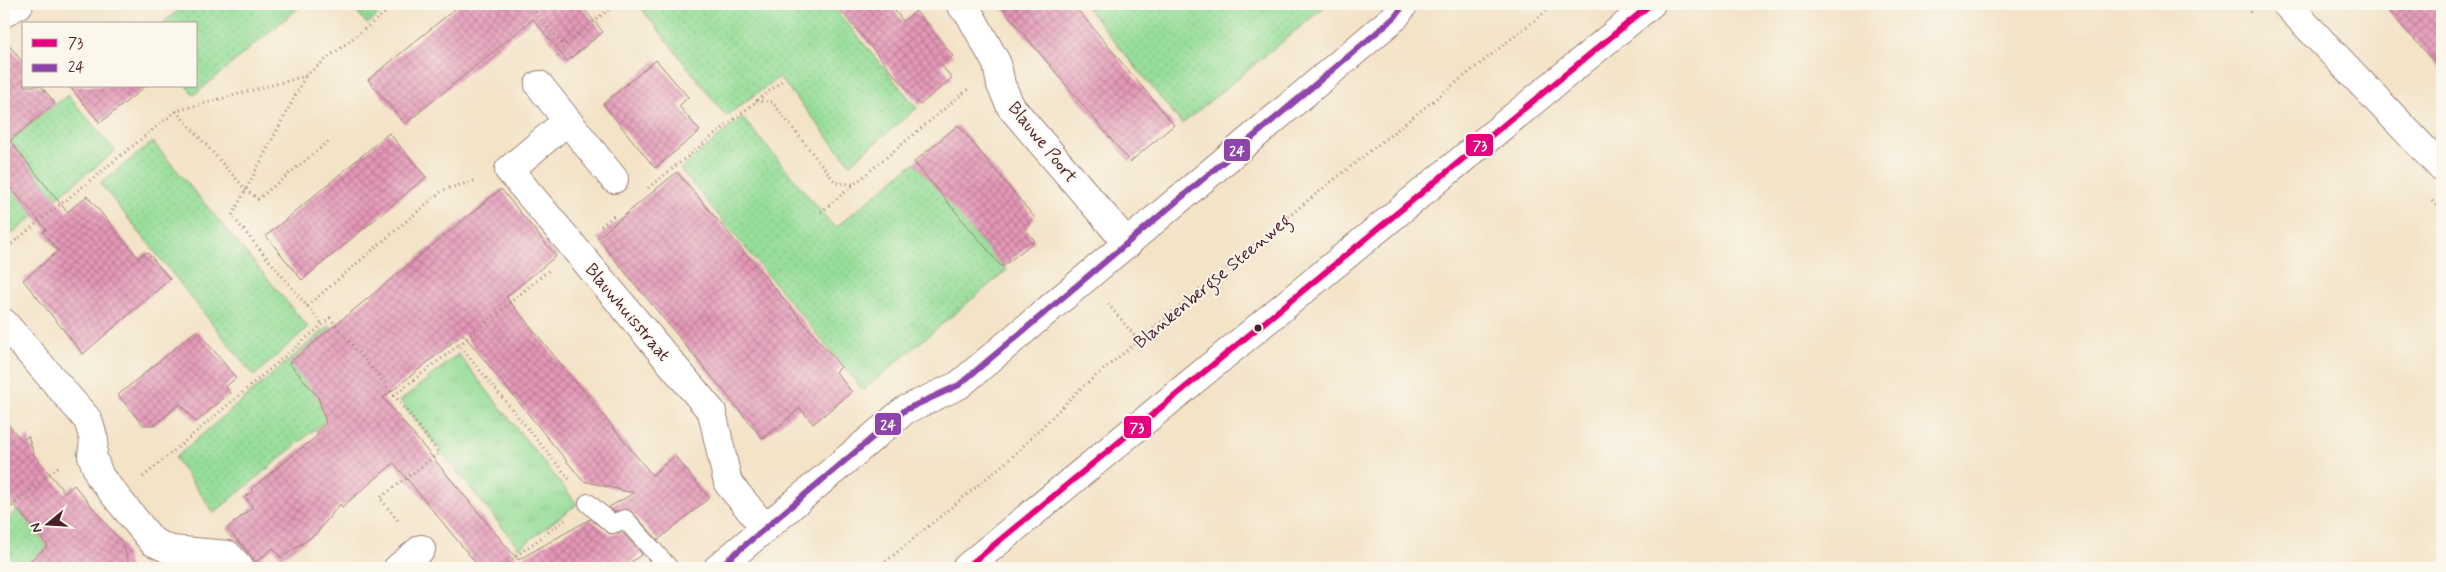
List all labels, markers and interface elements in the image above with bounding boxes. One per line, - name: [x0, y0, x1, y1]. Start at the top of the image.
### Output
- legend: [22, 22, 198, 88]
- text: 73: [68, 34, 83, 54]
- text: 24: [68, 58, 84, 78]
- street label: Blauwe Poort: [1002, 97, 1082, 188]
- line badge: 73: [1465, 133, 1494, 157]
- text: 73: [1473, 137, 1487, 155]
- line badge: 24: [1223, 138, 1251, 162]
- text: 24: [1229, 142, 1245, 160]
- street label: Blankenbergse Steenweg: [1129, 209, 1297, 356]
- street label: Blauwhuisstraat: [579, 259, 676, 367]
- unlabelled marker: [1253, 323, 1263, 333]
- line badge: 24: [874, 412, 902, 436]
- line badge: 73: [1123, 415, 1152, 439]
- text: 24: [880, 416, 896, 434]
- text: 73: [1130, 419, 1144, 437]
- north arrow: [22, 500, 72, 550]
- text: N: [27, 520, 47, 535]

